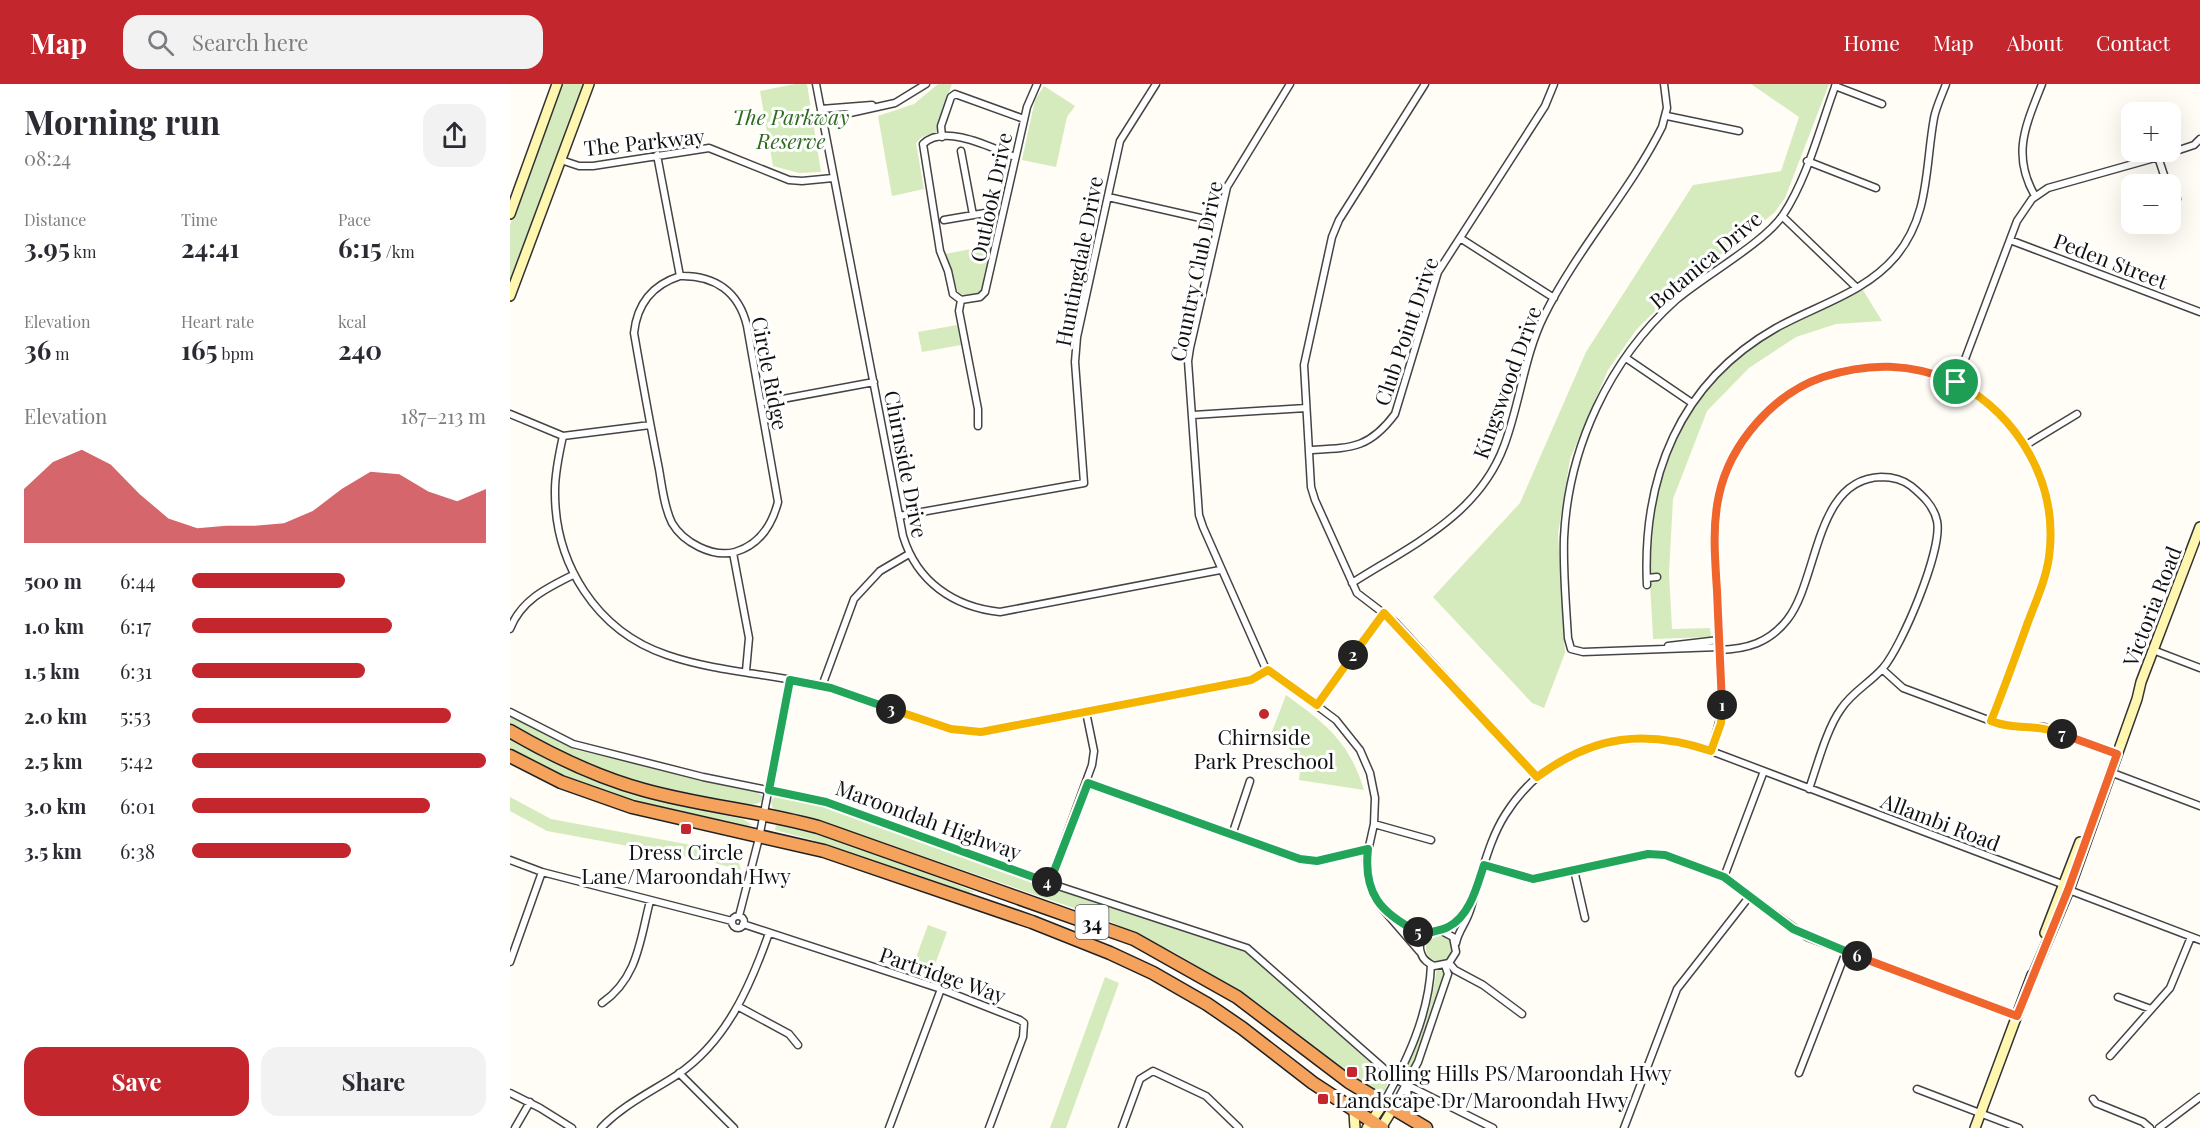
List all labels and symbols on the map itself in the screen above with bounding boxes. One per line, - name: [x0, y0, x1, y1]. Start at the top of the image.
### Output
- park label: The Parkway Reserve: [733, 102, 849, 154]
- street label: The Parkway: [582, 121, 706, 161]
- street label: Outlook Drive: [963, 130, 1017, 264]
- street label: Huntingdale Drive: [1048, 173, 1108, 349]
- street label: Country Club Drive: [1162, 178, 1228, 364]
- street label: Botanica Drive: [1643, 204, 1767, 314]
- street label: Peden Street: [2050, 225, 2172, 295]
- street label: Club Point Drive: [1366, 253, 1444, 409]
- street label: Kingswood Drive: [1465, 302, 1547, 462]
- street label: Circle Ridge: [746, 314, 796, 432]
- pin: [1930, 356, 1981, 407]
- street label: Chirnside Drive: [879, 388, 935, 540]
- street label: Victoria Road: [2115, 542, 2187, 671]
- pin: 2: [1338, 640, 1368, 670]
- pin: 1: [1707, 690, 1737, 720]
- pin: 3: [876, 694, 906, 724]
- marker: Chirnside Park Preschool: [1257, 707, 1271, 721]
- pin: 7: [2047, 719, 2077, 749]
- place label: Chirnside Park Preschool: [1194, 722, 1334, 774]
- street label: Maroondah Highway: [832, 772, 1026, 866]
- street label: Allambi Road: [1877, 785, 2005, 857]
- marker: Dress Circle Lane/Maroondah Hwy: [679, 822, 693, 836]
- place label: Dress Circle Lane/Maroondah Hwy: [581, 837, 791, 889]
- pin: 4: [1032, 867, 1062, 897]
- road number: 34: [1076, 905, 1108, 939]
- pin: 5: [1403, 917, 1433, 947]
- street label: Partridge Way: [876, 939, 1010, 1009]
- pin: 6: [1842, 941, 1872, 971]
- place label: Rolling Hills PS/Maroondah Hwy: [1364, 1058, 1672, 1086]
- marker: Rolling Hills PS/Maroondah Hwy: [1345, 1065, 1359, 1079]
- place label: Landscape Dr/Maroondah Hwy: [1335, 1085, 1629, 1113]
- marker: Landscape Dr/Maroondah Hwy: [1316, 1092, 1330, 1106]

